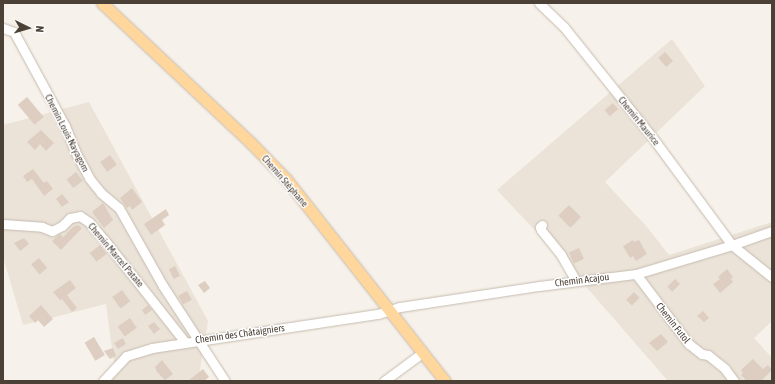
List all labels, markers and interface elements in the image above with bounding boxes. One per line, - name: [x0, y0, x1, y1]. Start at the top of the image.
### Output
- north arrow: [8, 8, 48, 48]
- text: N: [34, 25, 46, 33]
- street label: Chemin Louis Nayagom: [42, 92, 92, 174]
- street label: Chemin Maurice: [616, 94, 662, 148]
- street label: Chemin Stéphane: [259, 153, 311, 209]
- street label: Chemin Marcel Patate: [86, 220, 146, 290]
- street label: Chemin Acajou: [554, 271, 610, 289]
- street label: Chemin Futol: [653, 300, 693, 346]
- street label: Chemin des Châtaigniers: [195, 322, 285, 346]

